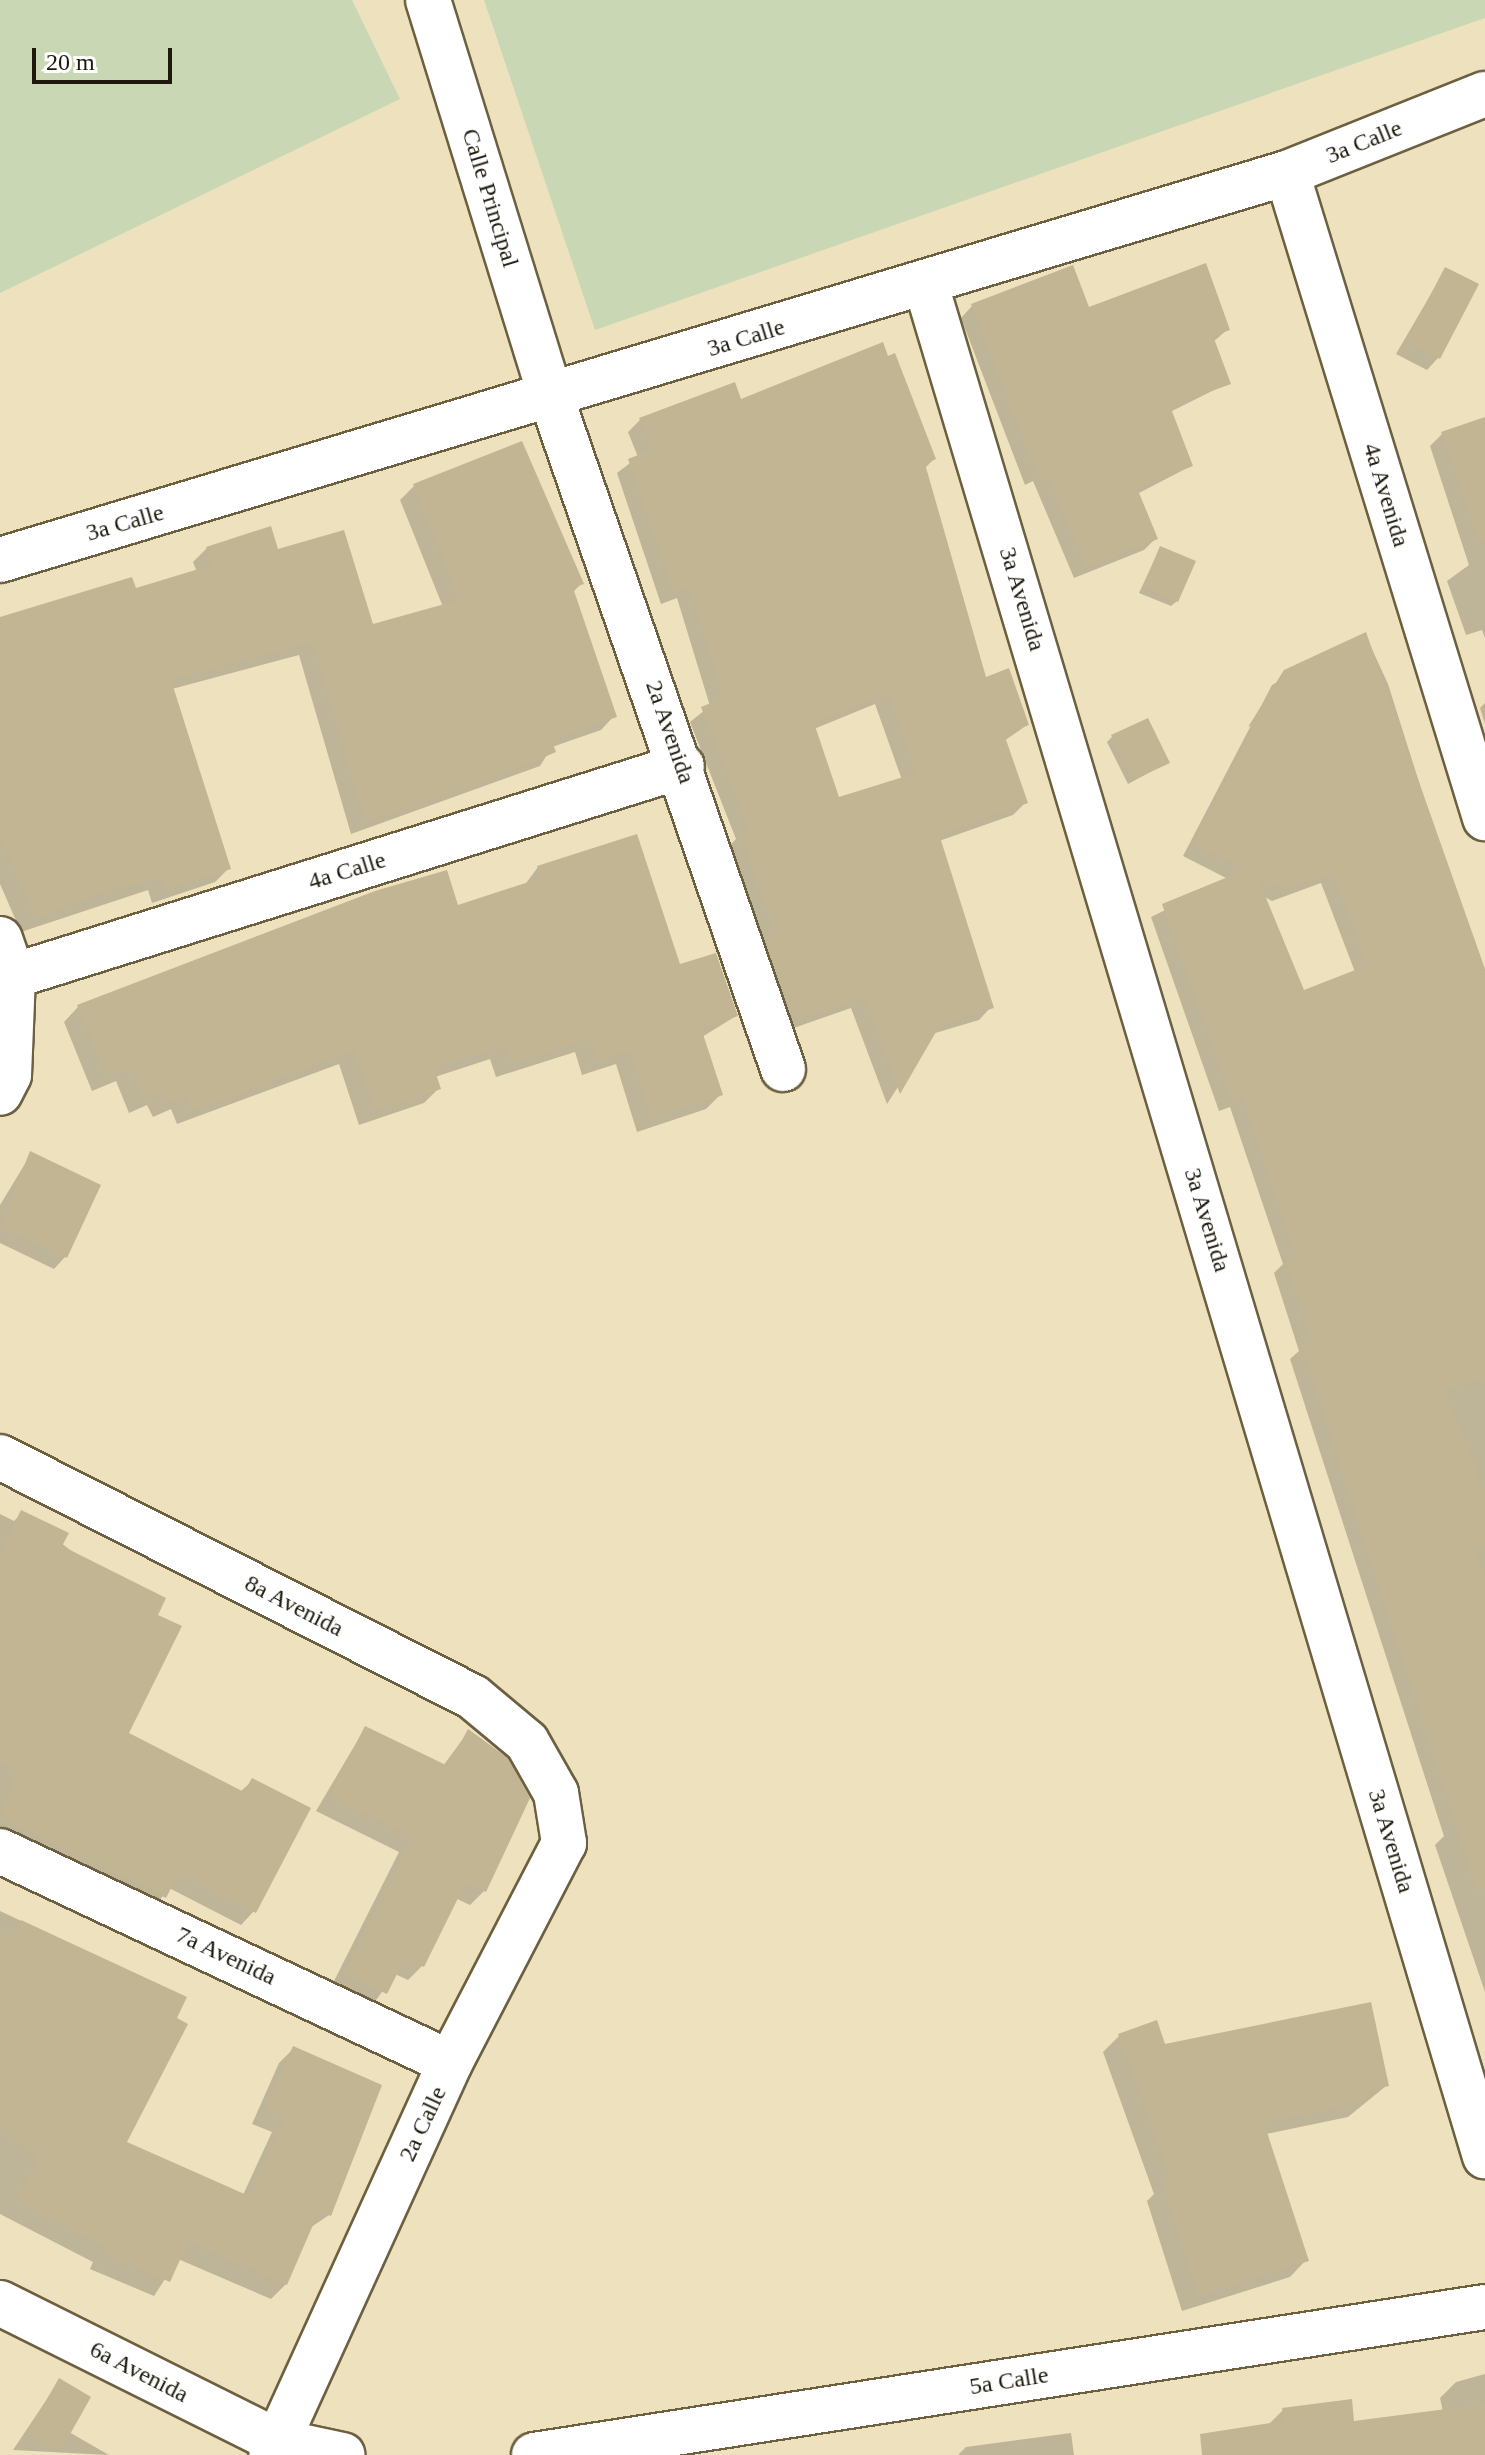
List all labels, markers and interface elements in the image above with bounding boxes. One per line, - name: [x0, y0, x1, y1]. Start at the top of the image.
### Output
- scale bar: [36, 32, 176, 82]
- text: 20 m: [46, 49, 95, 75]
- street label: 3a Calle: [1322, 114, 1406, 170]
- street label: Calle Principal: [455, 125, 525, 271]
- street label: 3a Calle: [704, 313, 788, 363]
- street label: 4a Avenida: [1356, 439, 1416, 551]
- street label: 3a Calle: [83, 498, 167, 548]
- street label: 3a Avenida: [992, 543, 1052, 655]
- street label: 2a Avenida: [639, 676, 701, 788]
- street label: 4a Calle: [305, 846, 389, 896]
- street label: 3a Avenida: [1177, 1164, 1237, 1276]
- street label: 8a Avenida: [239, 1569, 349, 1643]
- street label: 3a Avenida: [1361, 1785, 1421, 1897]
- street label: 7a Avenida: [171, 1920, 281, 1992]
- street label: 2a Calle: [393, 2082, 453, 2166]
- street label: 6a Avenida: [84, 2335, 194, 2409]
- street label: 5a Calle: [968, 2361, 1050, 2401]

